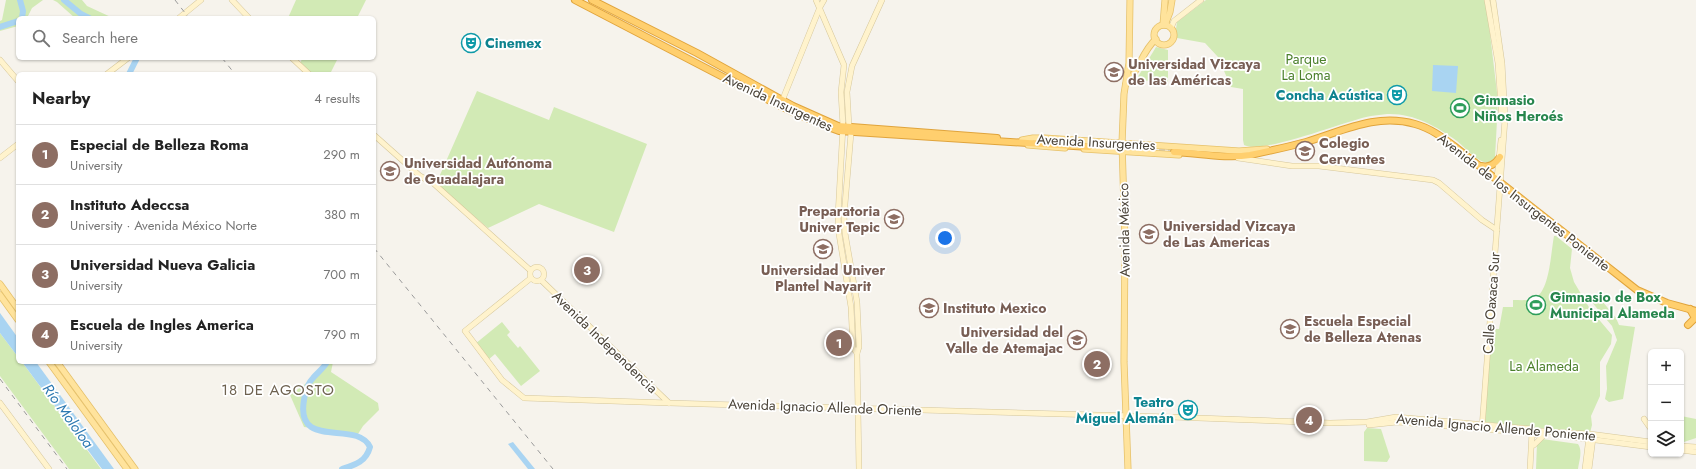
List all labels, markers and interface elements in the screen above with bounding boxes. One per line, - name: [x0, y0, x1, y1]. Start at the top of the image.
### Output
- search box: [16, 16, 376, 60]
- icon: search: [30, 27, 52, 49]
- text: Search here: [62, 27, 138, 49]
- theatre icon: Cinemex: [460, 32, 482, 54]
- place label: Cinemex: [485, 33, 542, 53]
- park label: Parque La Loma: [1282, 49, 1330, 85]
- place label: Universidad Vizcaya de las Américas: [1128, 54, 1260, 90]
- school or university icon: Universidad Vizcaya de las Américas: [1103, 61, 1125, 83]
- street label: Avenida Insurgentes: [720, 68, 836, 136]
- theatre icon: Concha Acústica: [1386, 84, 1408, 106]
- place label: Concha Acústica: [1276, 85, 1383, 105]
- text: Nearby: [32, 86, 90, 110]
- text: 4 results: [314, 89, 360, 108]
- place label: Gimnasio Niños Heroés: [1474, 90, 1564, 126]
- sports icon: Gimnasio Niños Heroés: [1449, 97, 1471, 119]
- street label: Avenida de los Insurgentes Poniente: [1434, 128, 1614, 276]
- street label: Avenida Insurgentes: [1036, 129, 1156, 155]
- place label: Colegio Cervantes: [1319, 133, 1385, 169]
- text: Especial de Belleza Roma: [70, 134, 249, 156]
- school or university icon: Colegio Cervantes: [1294, 140, 1316, 162]
- text: 1: [42, 145, 48, 164]
- text: 290 m: [323, 145, 360, 164]
- place label: Universidad Autónoma de Guadalajara: [404, 153, 552, 189]
- text: University: [70, 156, 122, 175]
- school or university icon: Universidad Autónoma de Guadalajara: [379, 160, 401, 182]
- street label: Avenida México: [1113, 182, 1135, 277]
- text: Instituto Adeccsa: [70, 194, 189, 216]
- place label: Preparatoria Univer Tepic: [799, 201, 880, 237]
- text: 2: [41, 205, 49, 224]
- text: 380 m: [324, 205, 360, 224]
- school or university icon: Preparatoria Univer Tepic: [883, 208, 905, 230]
- text: University · Avenida México Norte: [70, 216, 257, 235]
- place label: Universidad Vizcaya de Las Americas: [1163, 216, 1295, 252]
- school or university icon: Universidad Vizcaya de Las Americas: [1138, 223, 1160, 245]
- your location: [935, 228, 955, 248]
- school or university icon: Universidad Univer Plantel Nayarit: [812, 238, 834, 260]
- street label: Calle Oaxaca Sur: [1477, 251, 1505, 355]
- text: Universidad Nueva Galicia: [70, 254, 255, 276]
- pin: 3: [574, 255, 600, 285]
- place label: Universidad Univer Plantel Nayarit: [761, 260, 886, 296]
- text: 3: [41, 265, 49, 284]
- text: 700 m: [324, 265, 360, 284]
- text: University: [70, 276, 122, 295]
- street label: Avenida Independencia: [548, 286, 662, 398]
- place label: Gimnasio de Box Municipal Alameda: [1550, 287, 1675, 323]
- sports icon: Gimnasio de Box Municipal Alameda: [1525, 294, 1547, 316]
- school or university icon: Instituto Mexico: [918, 297, 940, 319]
- place label: Instituto Mexico: [943, 298, 1046, 318]
- place label: Escuela Especial de Belleza Atenas: [1304, 311, 1422, 347]
- text: Escuela de Ingles America: [70, 314, 254, 336]
- school or university icon: Escuela Especial de Belleza Atenas: [1279, 318, 1301, 340]
- place label: Universidad del Valle de Atemajac: [945, 322, 1063, 358]
- text: 4: [40, 325, 50, 344]
- text: 790 m: [324, 325, 360, 344]
- pin: 1: [826, 328, 852, 358]
- school or university icon: Universidad del Valle de Atemajac: [1066, 329, 1088, 351]
- text: University: [70, 336, 122, 355]
- pin: 2: [1084, 349, 1110, 379]
- map controls: [1648, 349, 1684, 457]
- button: +: [1648, 349, 1684, 385]
- park label: La Alameda: [1509, 356, 1579, 376]
- water label: Río Mololoa: [37, 379, 99, 453]
- district label: 18 DE AGOSTO: [221, 379, 335, 401]
- button: −: [1648, 385, 1684, 421]
- place label: Teatro Miguel Alemán: [1076, 392, 1174, 428]
- street label: Avenida Ignacio Allende Oriente: [728, 394, 922, 420]
- theatre icon: Teatro Miguel Alemán: [1177, 399, 1199, 421]
- pin: 4: [1296, 405, 1322, 435]
- street label: Avenida Ignacio Allende Poniente: [1396, 408, 1596, 446]
- button: layers: [1648, 421, 1684, 457]

